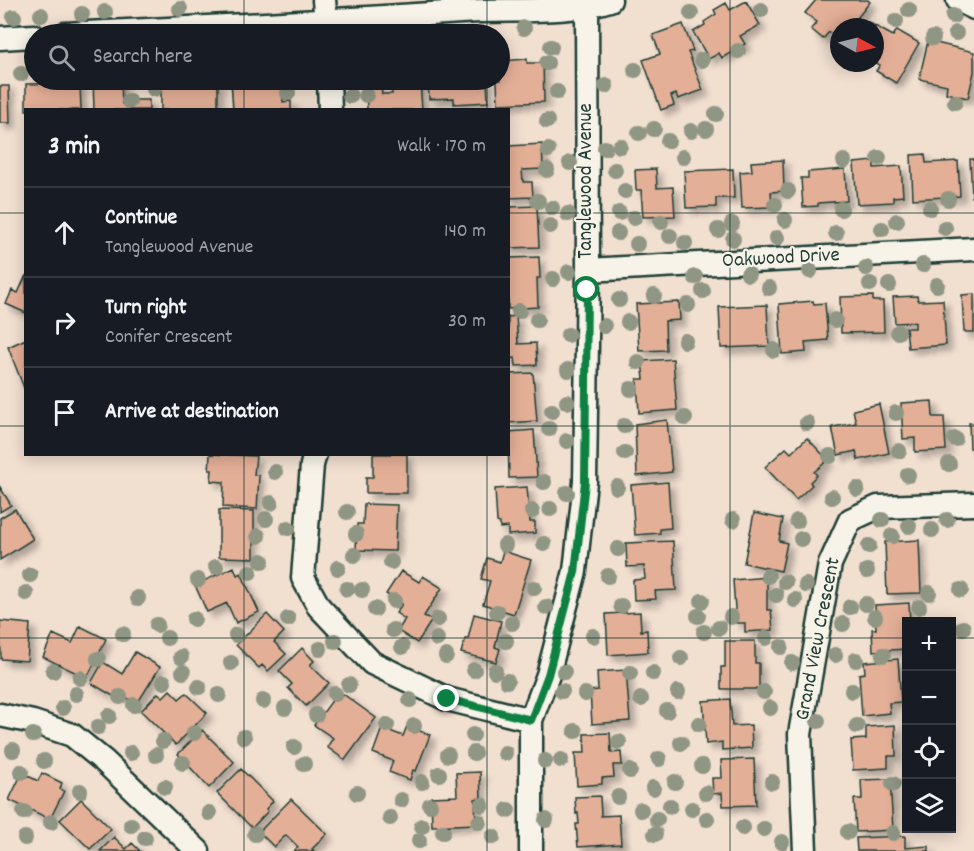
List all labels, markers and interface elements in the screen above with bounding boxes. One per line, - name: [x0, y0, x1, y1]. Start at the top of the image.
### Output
- north arrow: [830, 18, 884, 72]
- search box: [24, 24, 510, 90]
- icon: search: [45, 41, 78, 74]
- text: Search here: [93, 42, 192, 73]
- street label: Tanglewood Avenue: [572, 103, 602, 259]
- text: 3 min: [48, 129, 100, 166]
- text: Walk · 170 m: [397, 133, 486, 161]
- text: Continue: [105, 203, 177, 234]
- icon: ahead: [48, 216, 81, 249]
- text: 140 m: [444, 218, 486, 246]
- text: Tanglewood Avenue: [105, 234, 253, 262]
- street label: Oakwood Drive: [721, 241, 841, 277]
- route start: [573, 276, 599, 302]
- text: Turn right: [105, 293, 187, 324]
- icon: right: [48, 306, 81, 339]
- text: 30 m: [448, 308, 486, 336]
- text: Conifer Crescent: [105, 324, 233, 352]
- icon: arrive: [48, 396, 81, 429]
- text: Arrive at destination: [105, 397, 279, 428]
- street label: Grand View Crescent: [788, 555, 850, 723]
- map controls: [902, 617, 956, 833]
- button: +: [902, 617, 956, 671]
- button: −: [902, 671, 956, 725]
- route end: [433, 685, 459, 711]
- button: locate: [902, 725, 956, 779]
- button: layers: [902, 779, 956, 833]

